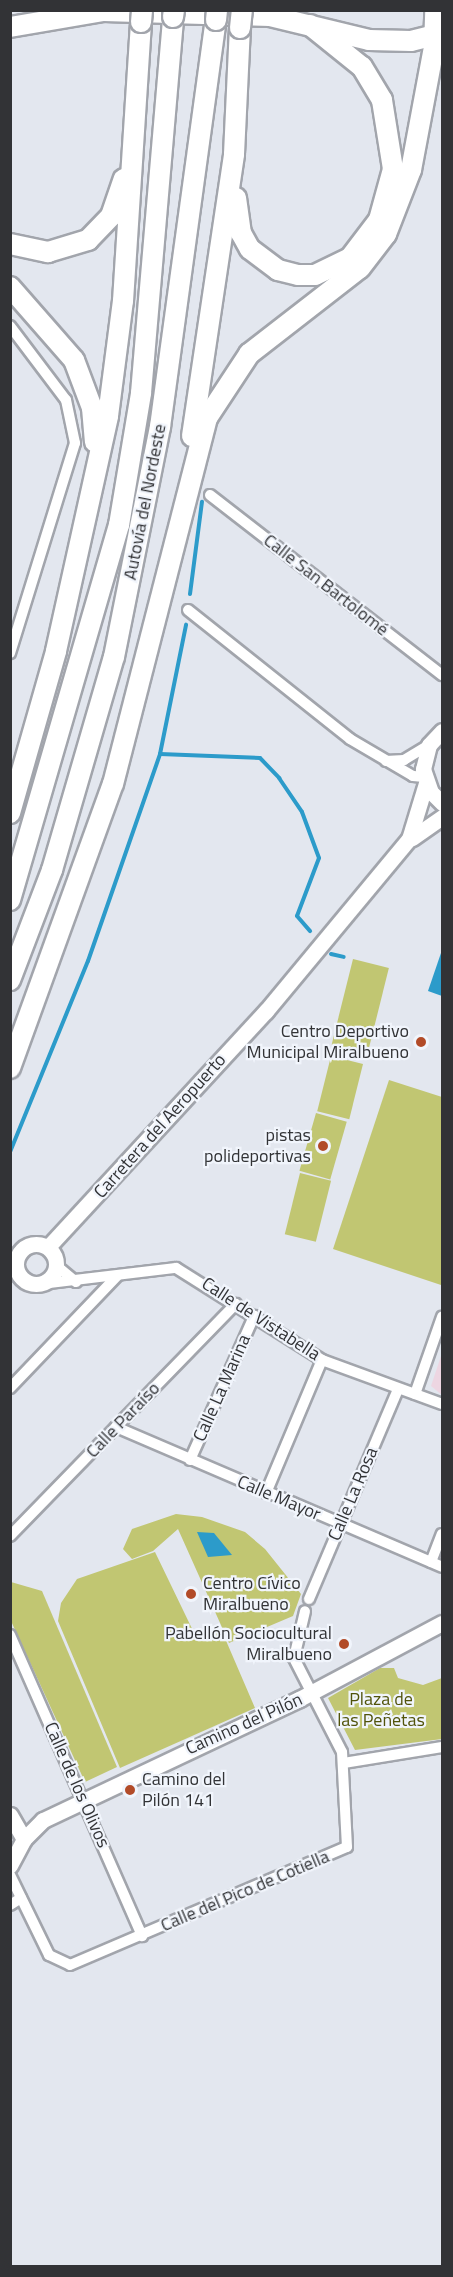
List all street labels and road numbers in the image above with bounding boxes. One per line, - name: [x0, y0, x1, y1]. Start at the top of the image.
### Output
- street label: Autovía del Nordeste: [119, 422, 171, 582]
- street label: Calle San Bartolomé: [259, 530, 393, 640]
- street label: Carretera del Aeropuerto: [89, 1049, 231, 1203]
- street label: Calle de Vistabella: [198, 1273, 324, 1365]
- street label: Calle La Marina: [189, 1331, 255, 1445]
- street label: Calle Paraíso: [82, 1378, 164, 1462]
- street label: Calle La Rosa: [324, 1444, 382, 1544]
- street label: Calle Mayor: [234, 1471, 324, 1525]
- street label: Camino del Pilón: [182, 1689, 306, 1759]
- street label: Calle de los Olivos: [40, 1719, 114, 1851]
- street label: Calle del Pico de Cotiella: [157, 1846, 333, 1936]

